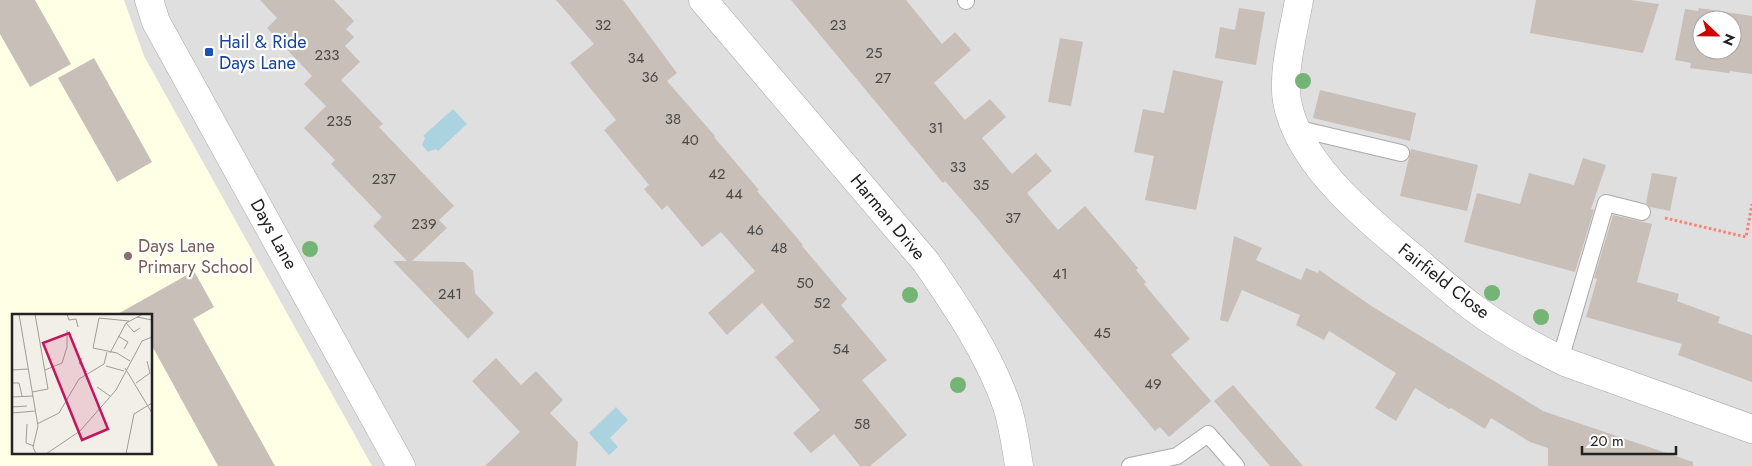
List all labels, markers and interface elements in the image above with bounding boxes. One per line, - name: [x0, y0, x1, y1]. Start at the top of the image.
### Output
- north arrow: [1692, 10, 1742, 60]
- house number: 32: [595, 14, 611, 36]
- house number: 23: [830, 14, 846, 36]
- place label: Hail & Ride Days Lane: [219, 29, 307, 76]
- text: N: [1718, 31, 1740, 49]
- house number: 25: [866, 42, 883, 64]
- house number: 233: [315, 44, 339, 66]
- marker: Hail & Ride Days Lane: [203, 46, 215, 58]
- house number: 34: [628, 47, 645, 69]
- house number: 36: [642, 66, 658, 88]
- house number: 27: [875, 67, 891, 89]
- house number: 38: [665, 108, 681, 130]
- house number: 235: [326, 110, 352, 132]
- house number: 31: [929, 117, 943, 139]
- house number: 40: [681, 129, 699, 151]
- house number: 33: [950, 156, 966, 178]
- house number: 42: [708, 163, 726, 185]
- house number: 237: [372, 168, 396, 190]
- street label: Harman Drive: [844, 168, 932, 266]
- house number: 35: [973, 174, 989, 196]
- house number: 44: [725, 183, 743, 205]
- street label: Days Lane: [244, 194, 304, 274]
- house number: 37: [1005, 207, 1021, 229]
- house number: 239: [411, 213, 437, 235]
- house number: 46: [746, 219, 764, 241]
- place label: Days Lane Primary School: [138, 233, 253, 280]
- house number: 48: [771, 237, 787, 259]
- street label: Fairfield Close: [1393, 237, 1495, 325]
- marker: Days Lane Primary School: [122, 250, 134, 262]
- house number: 41: [1052, 263, 1068, 285]
- house number: 50: [796, 272, 814, 294]
- house number: 241: [438, 283, 462, 305]
- house number: 52: [814, 292, 831, 314]
- inset map: [12, 314, 152, 454]
- house number: 45: [1093, 322, 1111, 344]
- house number: 54: [832, 338, 850, 360]
- house number: 49: [1144, 373, 1162, 395]
- house number: 58: [854, 413, 870, 435]
- scale bar: [1582, 424, 1676, 456]
- text: 20 m: [1590, 430, 1624, 452]

